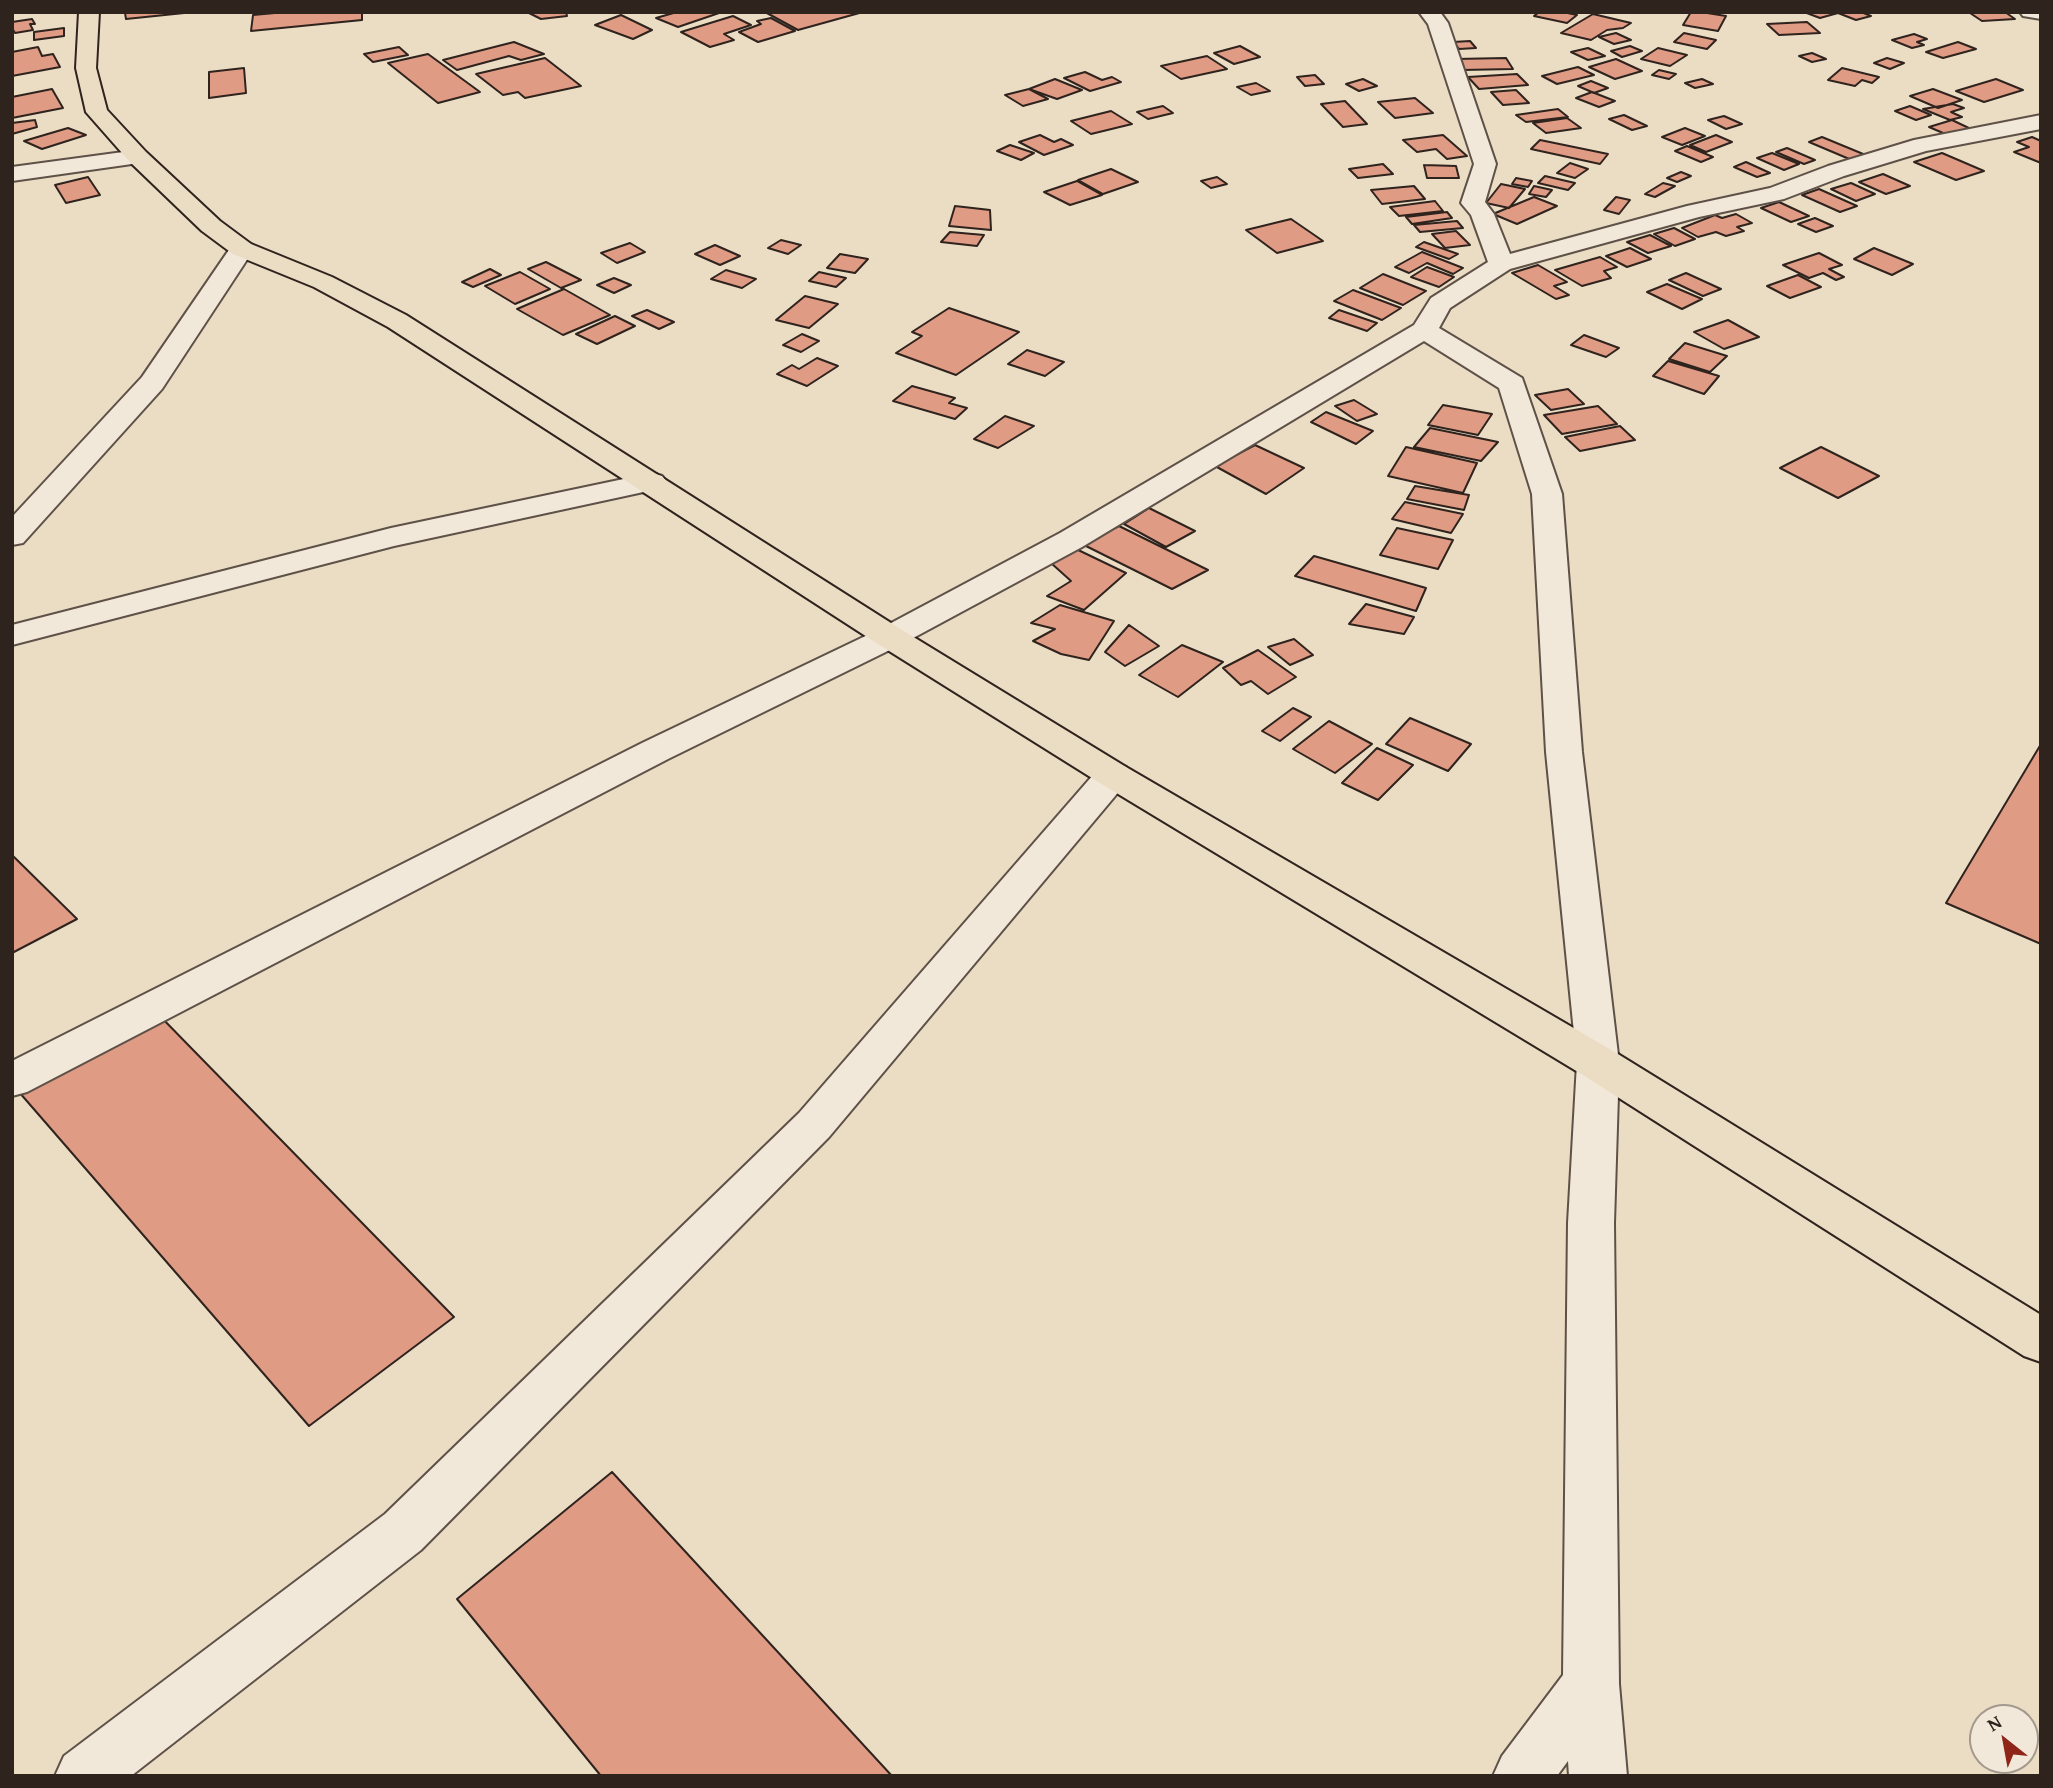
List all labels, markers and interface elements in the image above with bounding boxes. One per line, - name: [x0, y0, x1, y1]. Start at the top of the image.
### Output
- north arrow: [1969, 1704, 2039, 1774]
- text: N: [1982, 1707, 2007, 1738]

